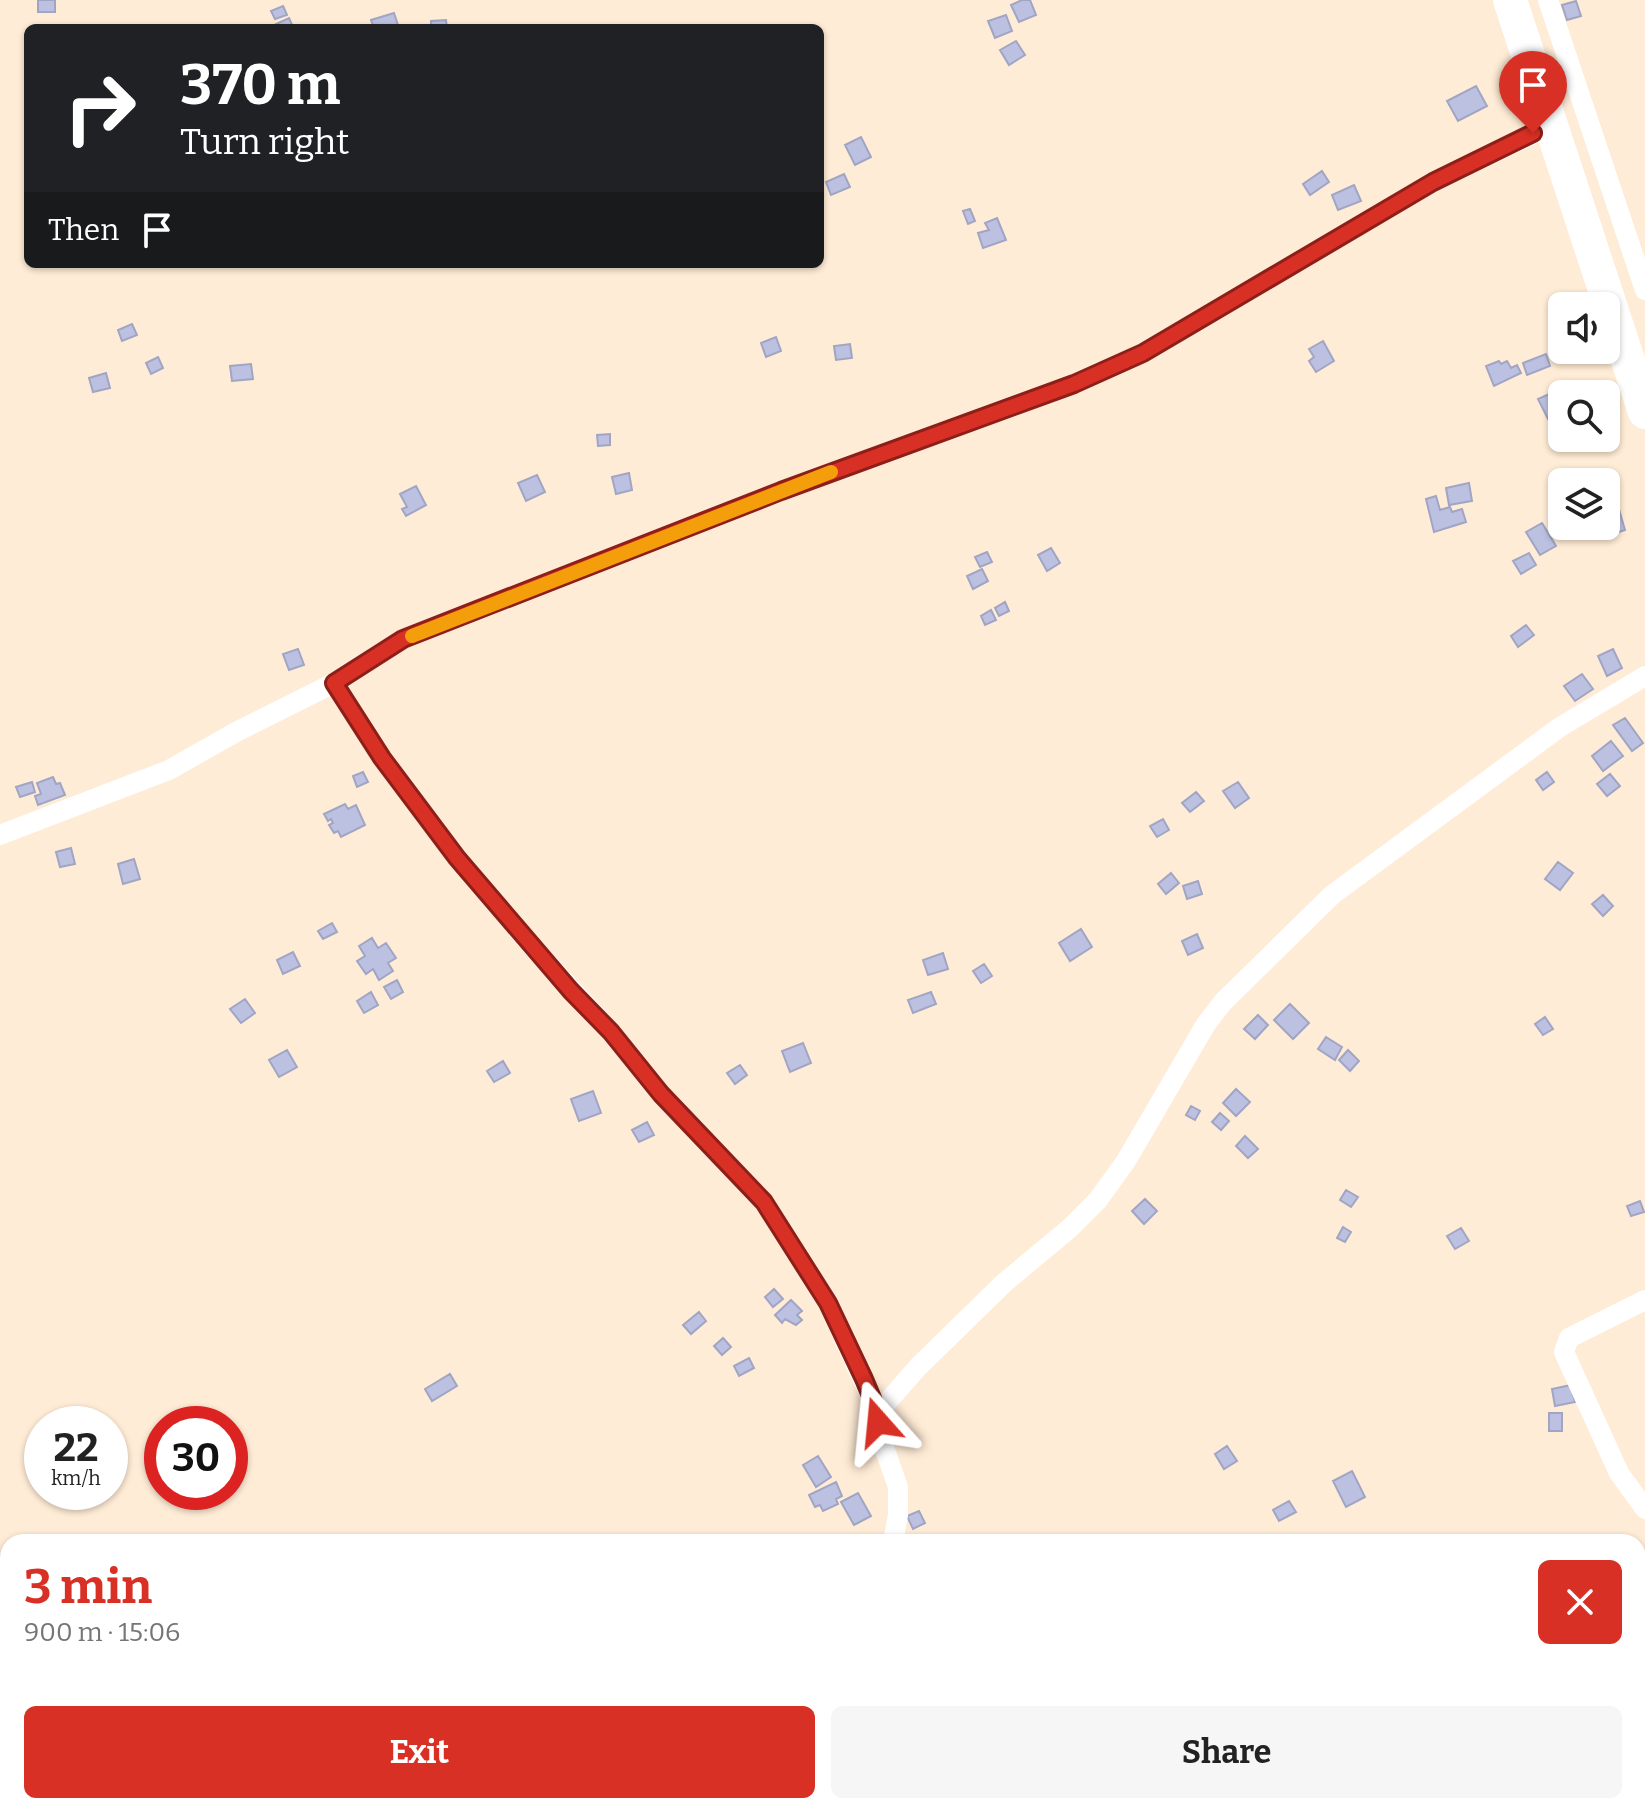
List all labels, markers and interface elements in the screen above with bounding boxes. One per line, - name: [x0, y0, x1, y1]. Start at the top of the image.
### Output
- pin: [1499, 51, 1567, 133]
- text: 370 m: [180, 52, 341, 119]
- icon: right: [48, 56, 152, 160]
- icon: arrive: [1511, 63, 1555, 107]
- text: Turn right: [180, 120, 349, 164]
- icon: arrive: [135, 208, 179, 252]
- text: Then: [48, 212, 119, 248]
- map controls: [1548, 292, 1620, 540]
- button: sound: [1548, 292, 1620, 364]
- button: search: [1548, 380, 1620, 452]
- button: layers: [1548, 468, 1620, 540]
- position arrow: [836, 1380, 920, 1464]
- speed limit sign: 30: [144, 1406, 248, 1510]
- text: 22: [53, 1424, 99, 1472]
- text: km/h: [51, 1466, 101, 1490]
- text: 3 min: [24, 1558, 152, 1616]
- button: close: [1538, 1560, 1622, 1644]
- text: 900 m · 15:06: [24, 1617, 180, 1648]
- button: Exit: [24, 1706, 815, 1798]
- button: Share: [831, 1706, 1622, 1798]

